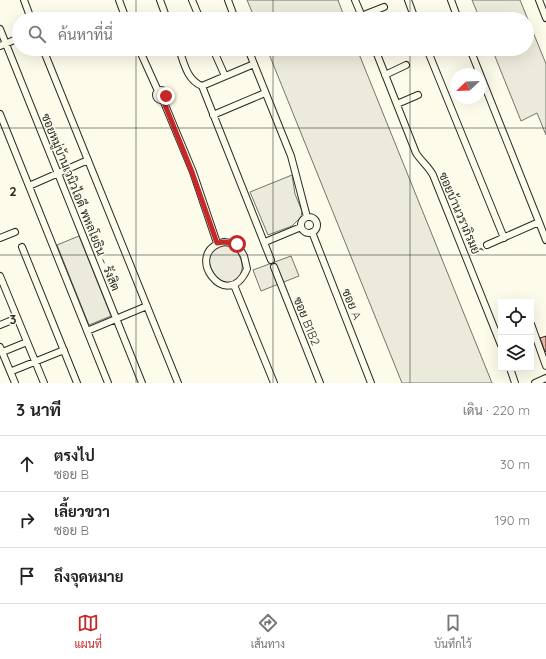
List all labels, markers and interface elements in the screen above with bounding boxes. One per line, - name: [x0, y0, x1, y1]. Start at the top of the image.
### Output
- search box: [12, 12, 534, 56]
- icon: search: [26, 23, 48, 45]
- text: ค้นหาที่นี่: [58, 25, 113, 44]
- north arrow: [450, 68, 486, 104]
- route end: [157, 87, 175, 105]
- street label: ซอยหมู่บ้านเวนิวไอดี พหลโยธิน – รังสิต: [37, 111, 124, 293]
- street label: ซอยบ้านวราภิรมย์: [436, 170, 484, 256]
- text: 2: [9, 183, 17, 199]
- route start: [228, 235, 246, 253]
- street label: ซอย A: [339, 286, 365, 322]
- street label: ซอย B1B2: [290, 294, 324, 348]
- map controls: [498, 299, 534, 371]
- button: locate: [498, 299, 534, 335]
- text: 3: [10, 311, 17, 327]
- button: layers: [498, 335, 534, 371]
- text: 3 นาที: [16, 399, 61, 420]
- text: เดิน · 220 m: [463, 402, 530, 418]
- text: ตรงไป: [54, 446, 95, 465]
- icon: ahead: [16, 453, 38, 475]
- text: 30 m: [500, 456, 530, 472]
- text: ซอย B: [54, 466, 89, 482]
- text: เลี้ยวขวา: [54, 502, 110, 521]
- icon: right: [16, 509, 38, 531]
- text: 190 m: [495, 512, 530, 528]
- text: ซอย B: [54, 522, 89, 538]
- icon: arrive: [16, 565, 38, 587]
- text: ถึงจุดหมาย: [54, 567, 124, 586]
- tab: แผนที่: [74, 612, 102, 651]
- tab: เส้นทาง: [251, 612, 285, 651]
- tab: บันทึกไว้: [434, 612, 472, 651]

